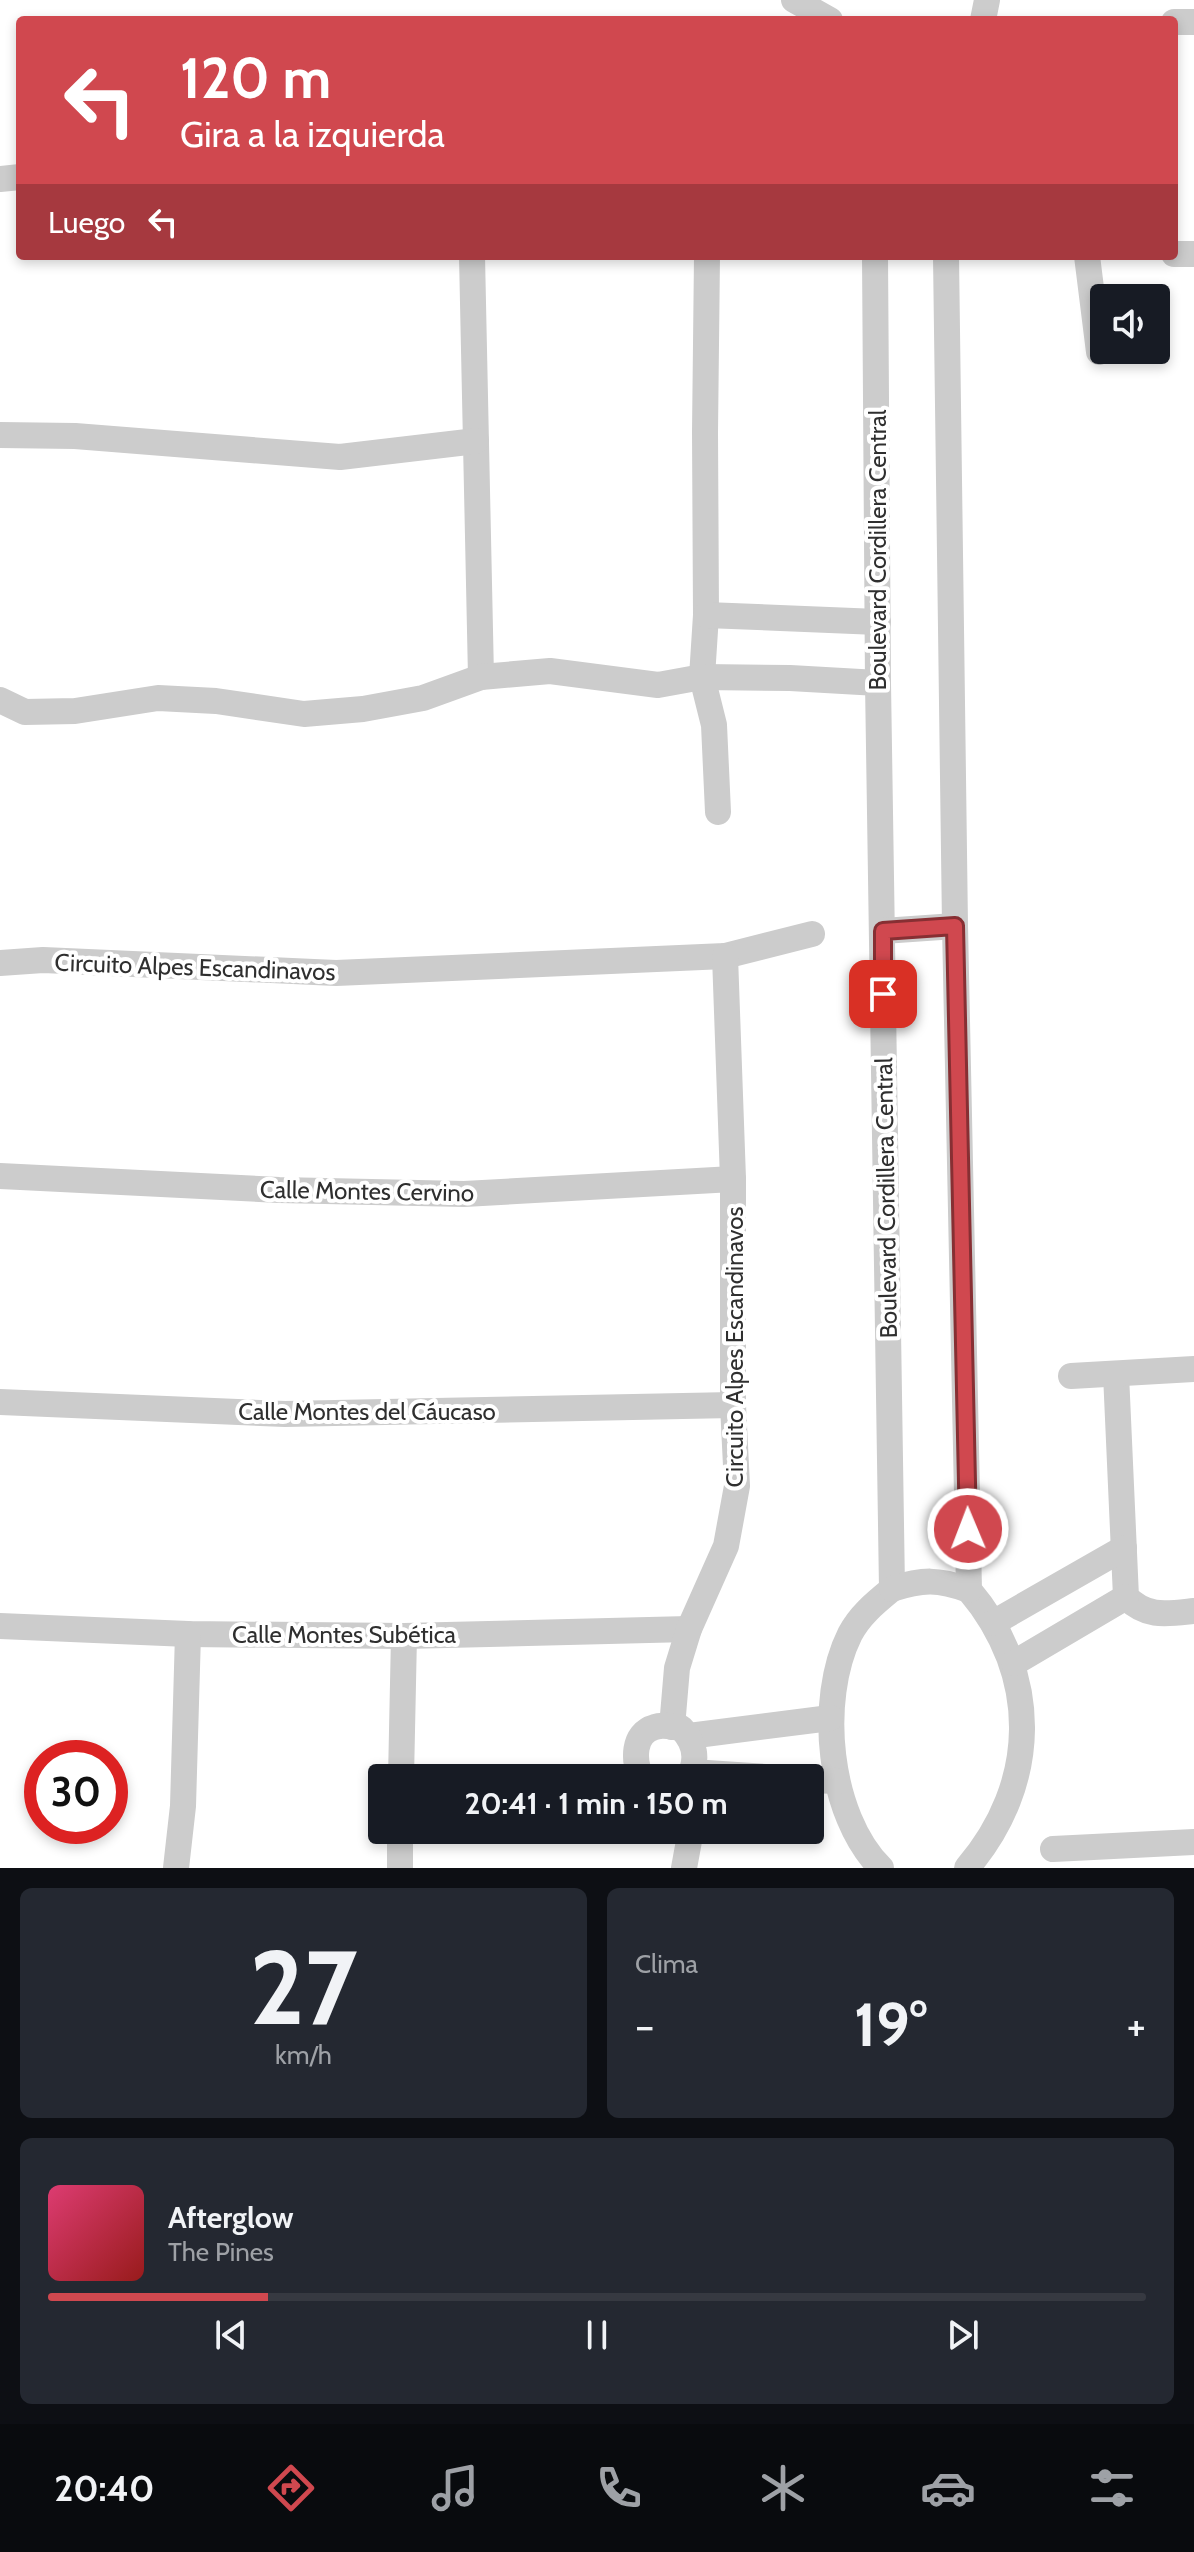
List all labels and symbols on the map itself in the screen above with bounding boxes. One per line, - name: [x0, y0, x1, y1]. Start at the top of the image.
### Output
- street label: Boulevard Cordillera Central: [863, 409, 892, 690]
- street label: Circuito Alpes Escandinavos: [54, 948, 336, 986]
- pin: [849, 960, 917, 1028]
- street label: Boulevard Cordillera Central: [869, 1057, 903, 1339]
- street label: Calle Montes Cervino: [260, 1175, 474, 1207]
- street label: Circuito Alpes Escandinavos: [720, 1206, 749, 1487]
- street label: Calle Montes del Cáucaso: [238, 1397, 496, 1426]
- position arrow: [926, 1487, 1010, 1571]
- street label: Calle Montes Subética: [232, 1620, 457, 1649]
- speed limit sign: 30: [24, 1740, 128, 1844]

